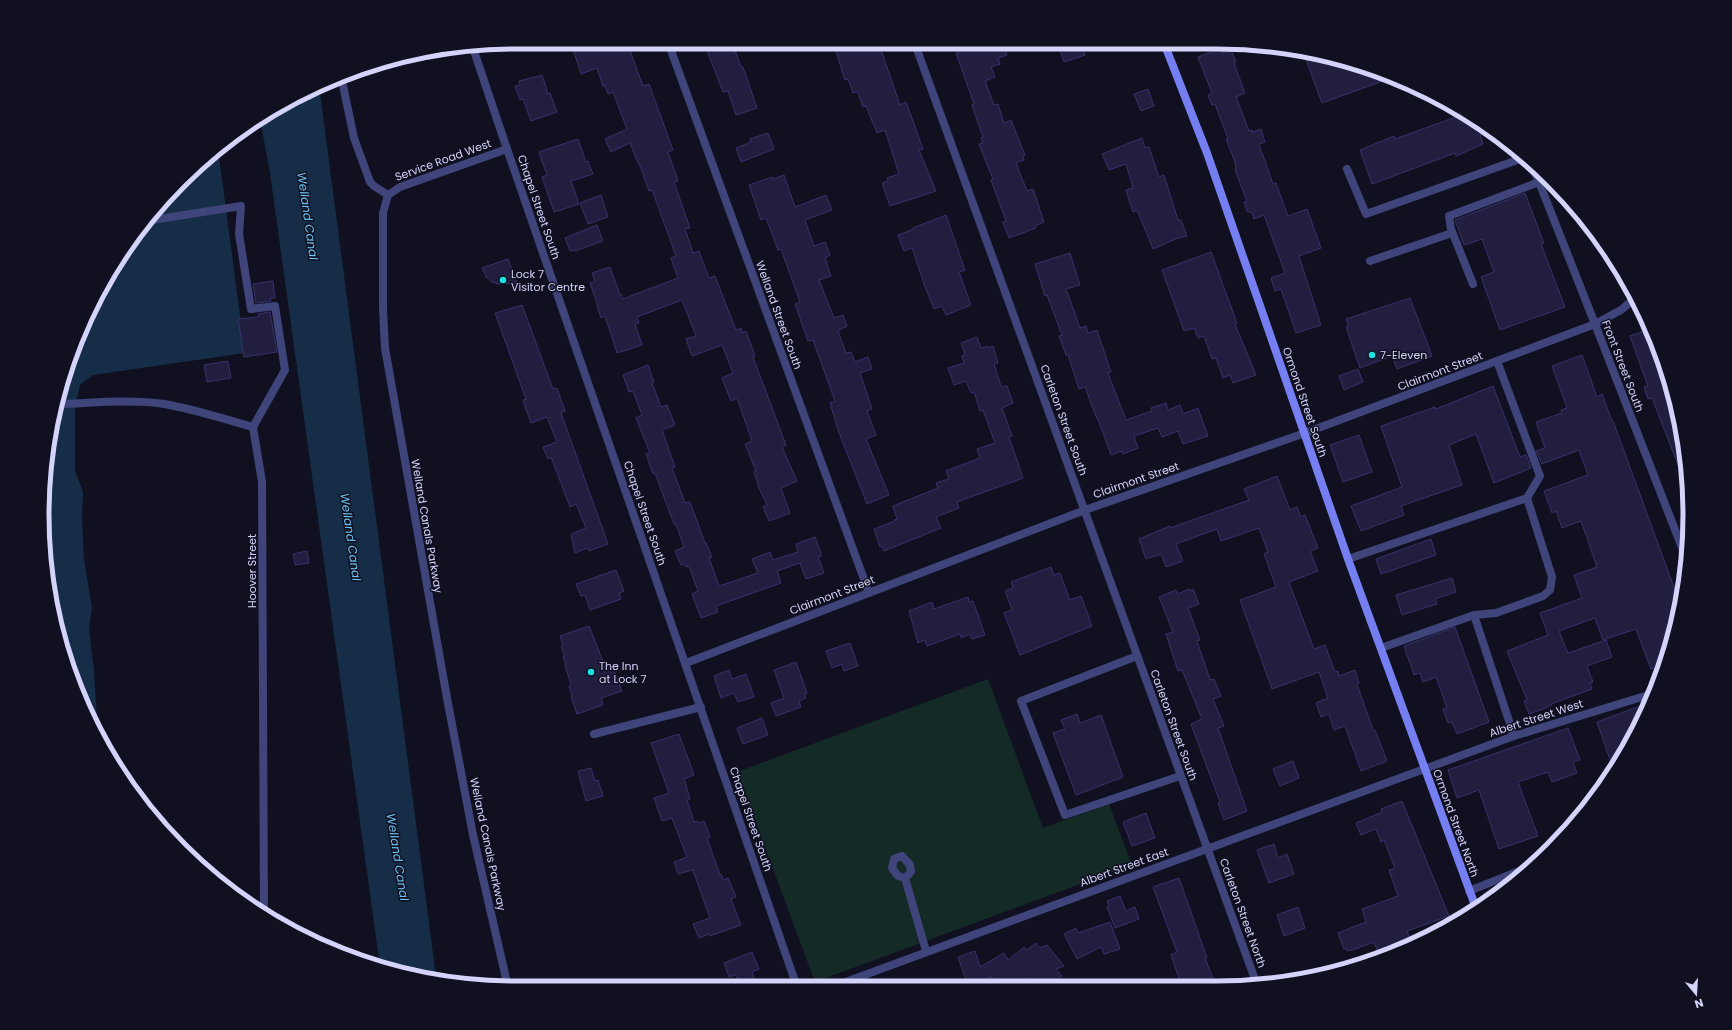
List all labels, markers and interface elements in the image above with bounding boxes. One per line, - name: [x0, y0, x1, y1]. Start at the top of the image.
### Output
- street label: Service Road West: [393, 135, 493, 185]
- street label: Chapel Street South: [514, 153, 564, 261]
- water label: Welland Canal: [293, 171, 323, 261]
- street label: Welland Street South: [752, 258, 806, 372]
- place label: Lock 7 Visitor Centre: [511, 266, 585, 295]
- marker: Lock 7 Visitor Centre: [498, 275, 508, 285]
- street label: Front Street South: [1598, 318, 1648, 414]
- street label: Ormond Street South: [1279, 345, 1331, 459]
- place label: 7-Eleven: [1380, 347, 1427, 363]
- street label: Clairmont Street: [1395, 347, 1485, 395]
- marker: 7-Eleven: [1367, 350, 1377, 360]
- street label: Carleton Street South: [1036, 362, 1092, 478]
- street label: Welland Canals Parkway: [407, 458, 447, 595]
- street label: Clairmont Street: [1091, 458, 1181, 502]
- street label: Chapel Street South: [620, 459, 670, 567]
- water label: Welland Canal: [336, 492, 366, 582]
- street label: Hoover Street: [244, 534, 260, 608]
- street label: Clairmont Street: [787, 571, 877, 619]
- place label: The Inn at Lock 7: [599, 658, 646, 687]
- marker: The Inn at Lock 7: [586, 667, 596, 677]
- street label: Carleton Street South: [1146, 667, 1202, 783]
- street label: Albert Street West: [1487, 695, 1585, 741]
- street label: Chapel Street South: [726, 765, 776, 873]
- street label: Ormond Street North: [1429, 767, 1483, 879]
- street label: Welland Canals Parkway: [466, 776, 510, 913]
- water label: Welland Canal: [383, 812, 413, 902]
- street label: Albert Street East: [1077, 844, 1171, 890]
- street label: Carleton Street North: [1216, 856, 1270, 970]
- north arrow: [1676, 974, 1716, 1014]
- text: N: [1693, 995, 1706, 1012]

